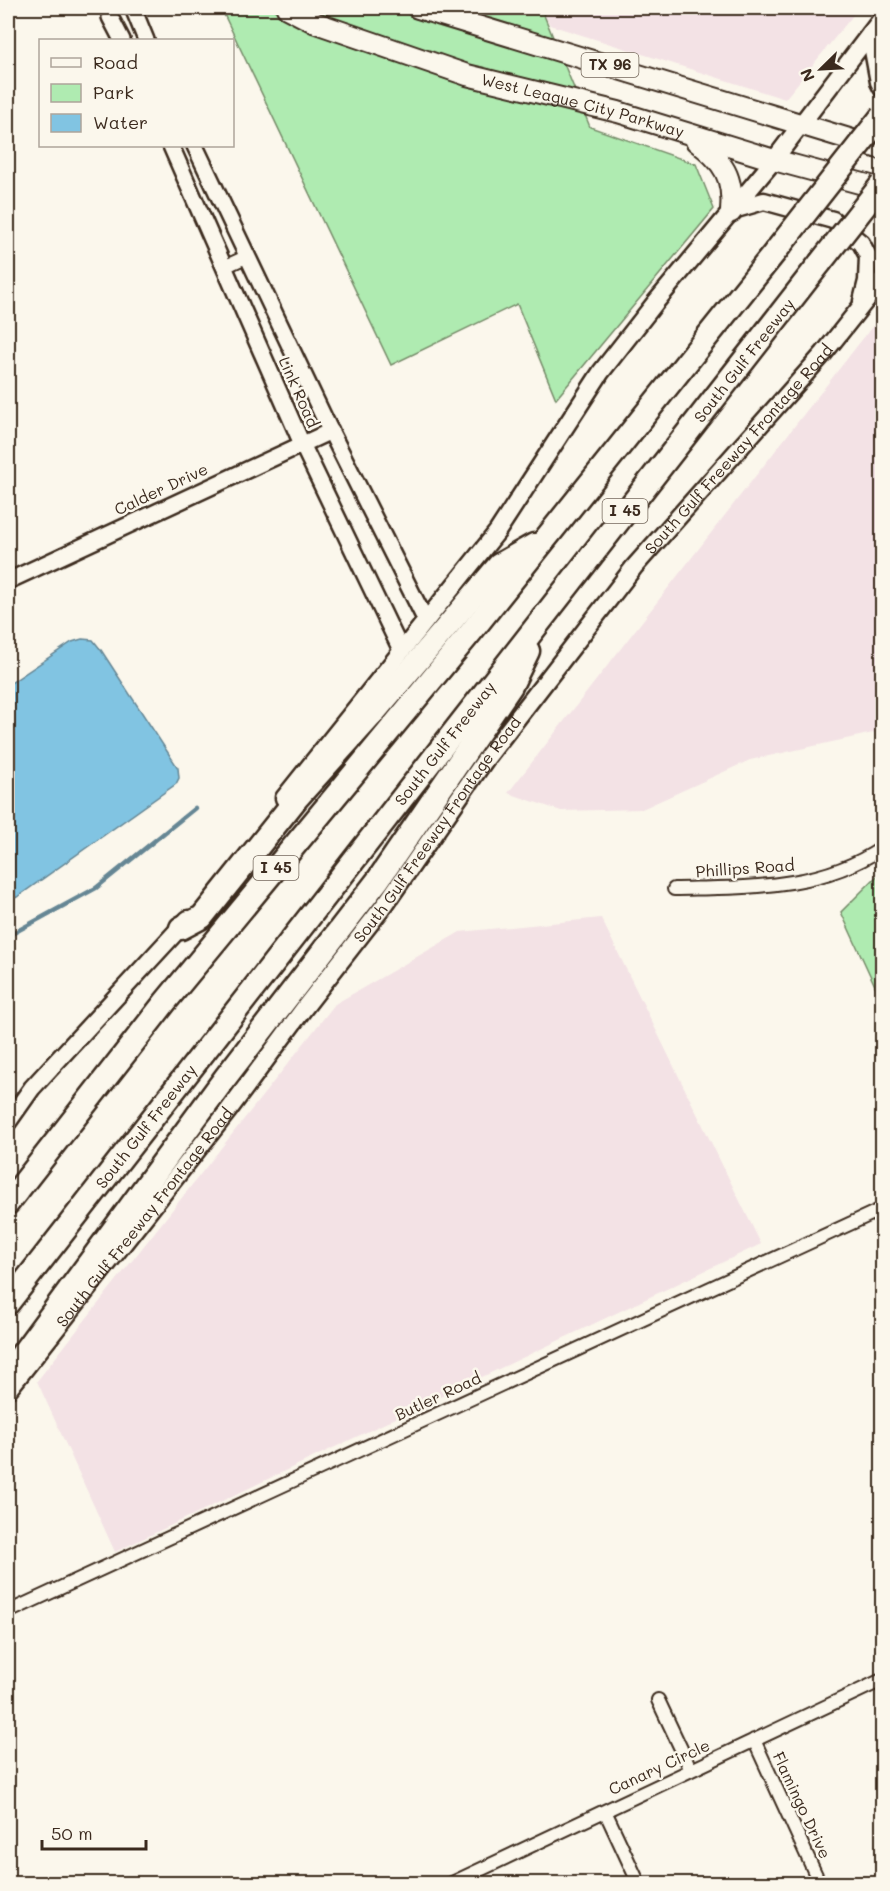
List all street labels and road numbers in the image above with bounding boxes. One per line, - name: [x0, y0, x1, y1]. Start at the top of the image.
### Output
- road number: TX 96: [582, 53, 638, 77]
- street label: West League City Parkway: [479, 68, 687, 142]
- street label: South Gulf Freeway: [689, 294, 799, 426]
- street label: South Gulf Freeway Frontage Road: [640, 340, 837, 558]
- street label: Link Road: [274, 353, 324, 431]
- street label: Calder Drive: [111, 458, 211, 519]
- road number: I 45: [602, 499, 648, 523]
- street label: South Gulf Freeway: [389, 677, 500, 809]
- street label: South Gulf Freeway Frontage Road: [348, 712, 525, 947]
- street label: Phillips Road: [695, 854, 795, 881]
- road number: I 45: [254, 856, 298, 880]
- street label: South Gulf Freeway: [90, 1060, 201, 1193]
- street label: South Gulf Freeway Frontage Road: [51, 1103, 237, 1331]
- street label: Butler Road: [391, 1366, 484, 1425]
- street label: Canary Circle: [605, 1734, 713, 1799]
- street label: Flamingo Drive: [769, 1748, 836, 1862]

